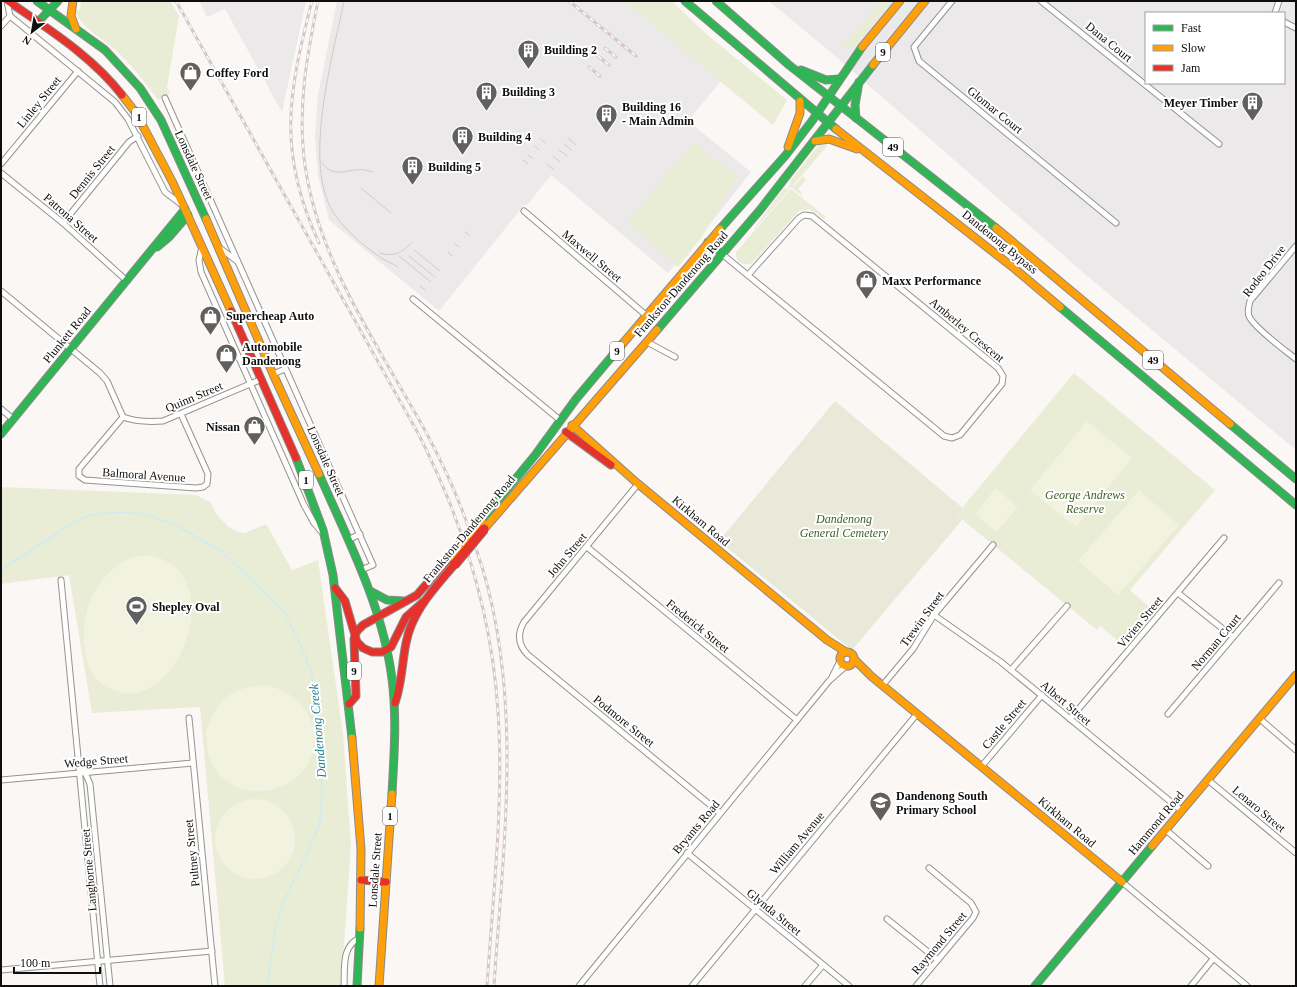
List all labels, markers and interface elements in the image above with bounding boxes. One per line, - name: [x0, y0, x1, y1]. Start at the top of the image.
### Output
- north arrow: [12, 12, 52, 52]
- legend: [1145, 12, 1285, 84]
- street label: Dana Court: [1083, 19, 1136, 65]
- text: Fast: [1181, 21, 1202, 35]
- text: N: [20, 33, 33, 48]
- building icon: Building 2: [516, 37, 542, 70]
- text: Slow: [1181, 41, 1206, 55]
- place label: Building 2: [544, 43, 597, 57]
- road number: 9: [876, 43, 890, 61]
- shop icon: Coffey Ford: [177, 60, 203, 93]
- text: Jam: [1181, 61, 1201, 75]
- place label: Coffey Ford: [206, 66, 269, 80]
- street label: Linley Street: [14, 73, 64, 131]
- building icon: Building 3: [474, 79, 500, 112]
- street label: Glomar Court: [965, 83, 1026, 137]
- place label: Building 3: [502, 85, 555, 99]
- building icon: Meyer Timber: [1240, 90, 1266, 123]
- place label: Meyer Timber: [1164, 96, 1239, 110]
- place label: Building 16 - Main Admin: [622, 100, 694, 128]
- building icon: Building 16 - Main Admin: [594, 101, 620, 134]
- road number: 1: [132, 108, 146, 126]
- building icon: Building 4: [449, 124, 475, 157]
- street label: Lonsdale Street: [172, 128, 216, 203]
- place label: Building 4: [478, 130, 531, 144]
- road number: 49: [883, 138, 903, 156]
- street label: Dennis Street: [66, 142, 118, 202]
- building icon: Building 5: [400, 154, 426, 187]
- place label: Building 5: [428, 160, 481, 174]
- street label: Patrona Street: [41, 191, 102, 246]
- street label: Dandenong Bypass: [959, 207, 1041, 277]
- street label: Maxwell Street: [559, 227, 625, 285]
- street label: Frankston-Dandenong Road: [631, 228, 731, 340]
- street label: Rodeo Drive: [1240, 242, 1288, 300]
- shop icon: Maxx Performance: [854, 268, 880, 301]
- place label: Maxx Performance: [882, 274, 982, 288]
- street label: Amberley Crescent: [927, 295, 1008, 366]
- shop icon: Supercheap Auto: [197, 303, 223, 336]
- street label: Plunkett Road: [40, 304, 94, 366]
- place label: Supercheap Auto: [226, 309, 314, 323]
- place label: Automobile Dandenong: [242, 340, 303, 368]
- shop icon: Automobile Dandenong: [213, 341, 239, 374]
- road number: 9: [610, 342, 624, 360]
- road number: 49: [1143, 351, 1163, 369]
- street label: Quinn Street: [163, 378, 225, 415]
- shop icon: Nissan: [242, 414, 268, 447]
- place label: Nissan: [206, 420, 240, 434]
- street label: Lonsdale Street: [304, 424, 348, 499]
- street label: Balmoral Avenue: [102, 465, 186, 485]
- road number: 1: [299, 471, 313, 489]
- street label: Frankston-Dandenong Road: [420, 473, 518, 585]
- park label: George Andrews Reserve: [1045, 488, 1125, 516]
- street label: Kirkham Road: [669, 493, 733, 549]
- park label: Dandenong General Cemetery: [800, 512, 889, 540]
- street label: John Street: [544, 529, 590, 580]
- street label: Trewin Street: [897, 588, 947, 650]
- street label: Vivien Street: [1114, 593, 1166, 651]
- sports icon: Shepley Oval: [124, 594, 150, 627]
- street label: Frederick Street: [664, 596, 733, 656]
- place label: Shepley Oval: [152, 600, 220, 614]
- street label: Norman Court: [1188, 610, 1244, 673]
- road number: 9: [347, 662, 361, 680]
- street label: Albert Street: [1038, 678, 1095, 729]
- water label: Dandenong Creek: [306, 683, 329, 780]
- street label: Podmore Street: [591, 692, 658, 750]
- street label: Castle Street: [979, 696, 1029, 752]
- street label: Wedge Street: [64, 751, 129, 771]
- street label: Lenaro Street: [1230, 783, 1289, 836]
- street label: Hammond Road: [1125, 788, 1187, 858]
- place label: Dandenong South Primary School: [896, 789, 988, 817]
- school or university icon: Dandenong South Primary School: [867, 790, 893, 823]
- street label: Kirkham Road: [1035, 794, 1099, 850]
- street label: Bryants Road: [670, 797, 722, 857]
- road number: 1: [383, 807, 397, 825]
- street label: William Avenue: [767, 809, 827, 877]
- street label: Pultney Street: [181, 818, 202, 887]
- street label: Langhorne Street: [78, 827, 100, 912]
- street label: Lonsdale Street: [365, 831, 385, 908]
- street label: Glynda Street: [744, 886, 805, 939]
- street label: Raymond Street: [909, 908, 970, 977]
- scale bar: [14, 949, 100, 975]
- text: 100 m: [20, 956, 51, 970]

